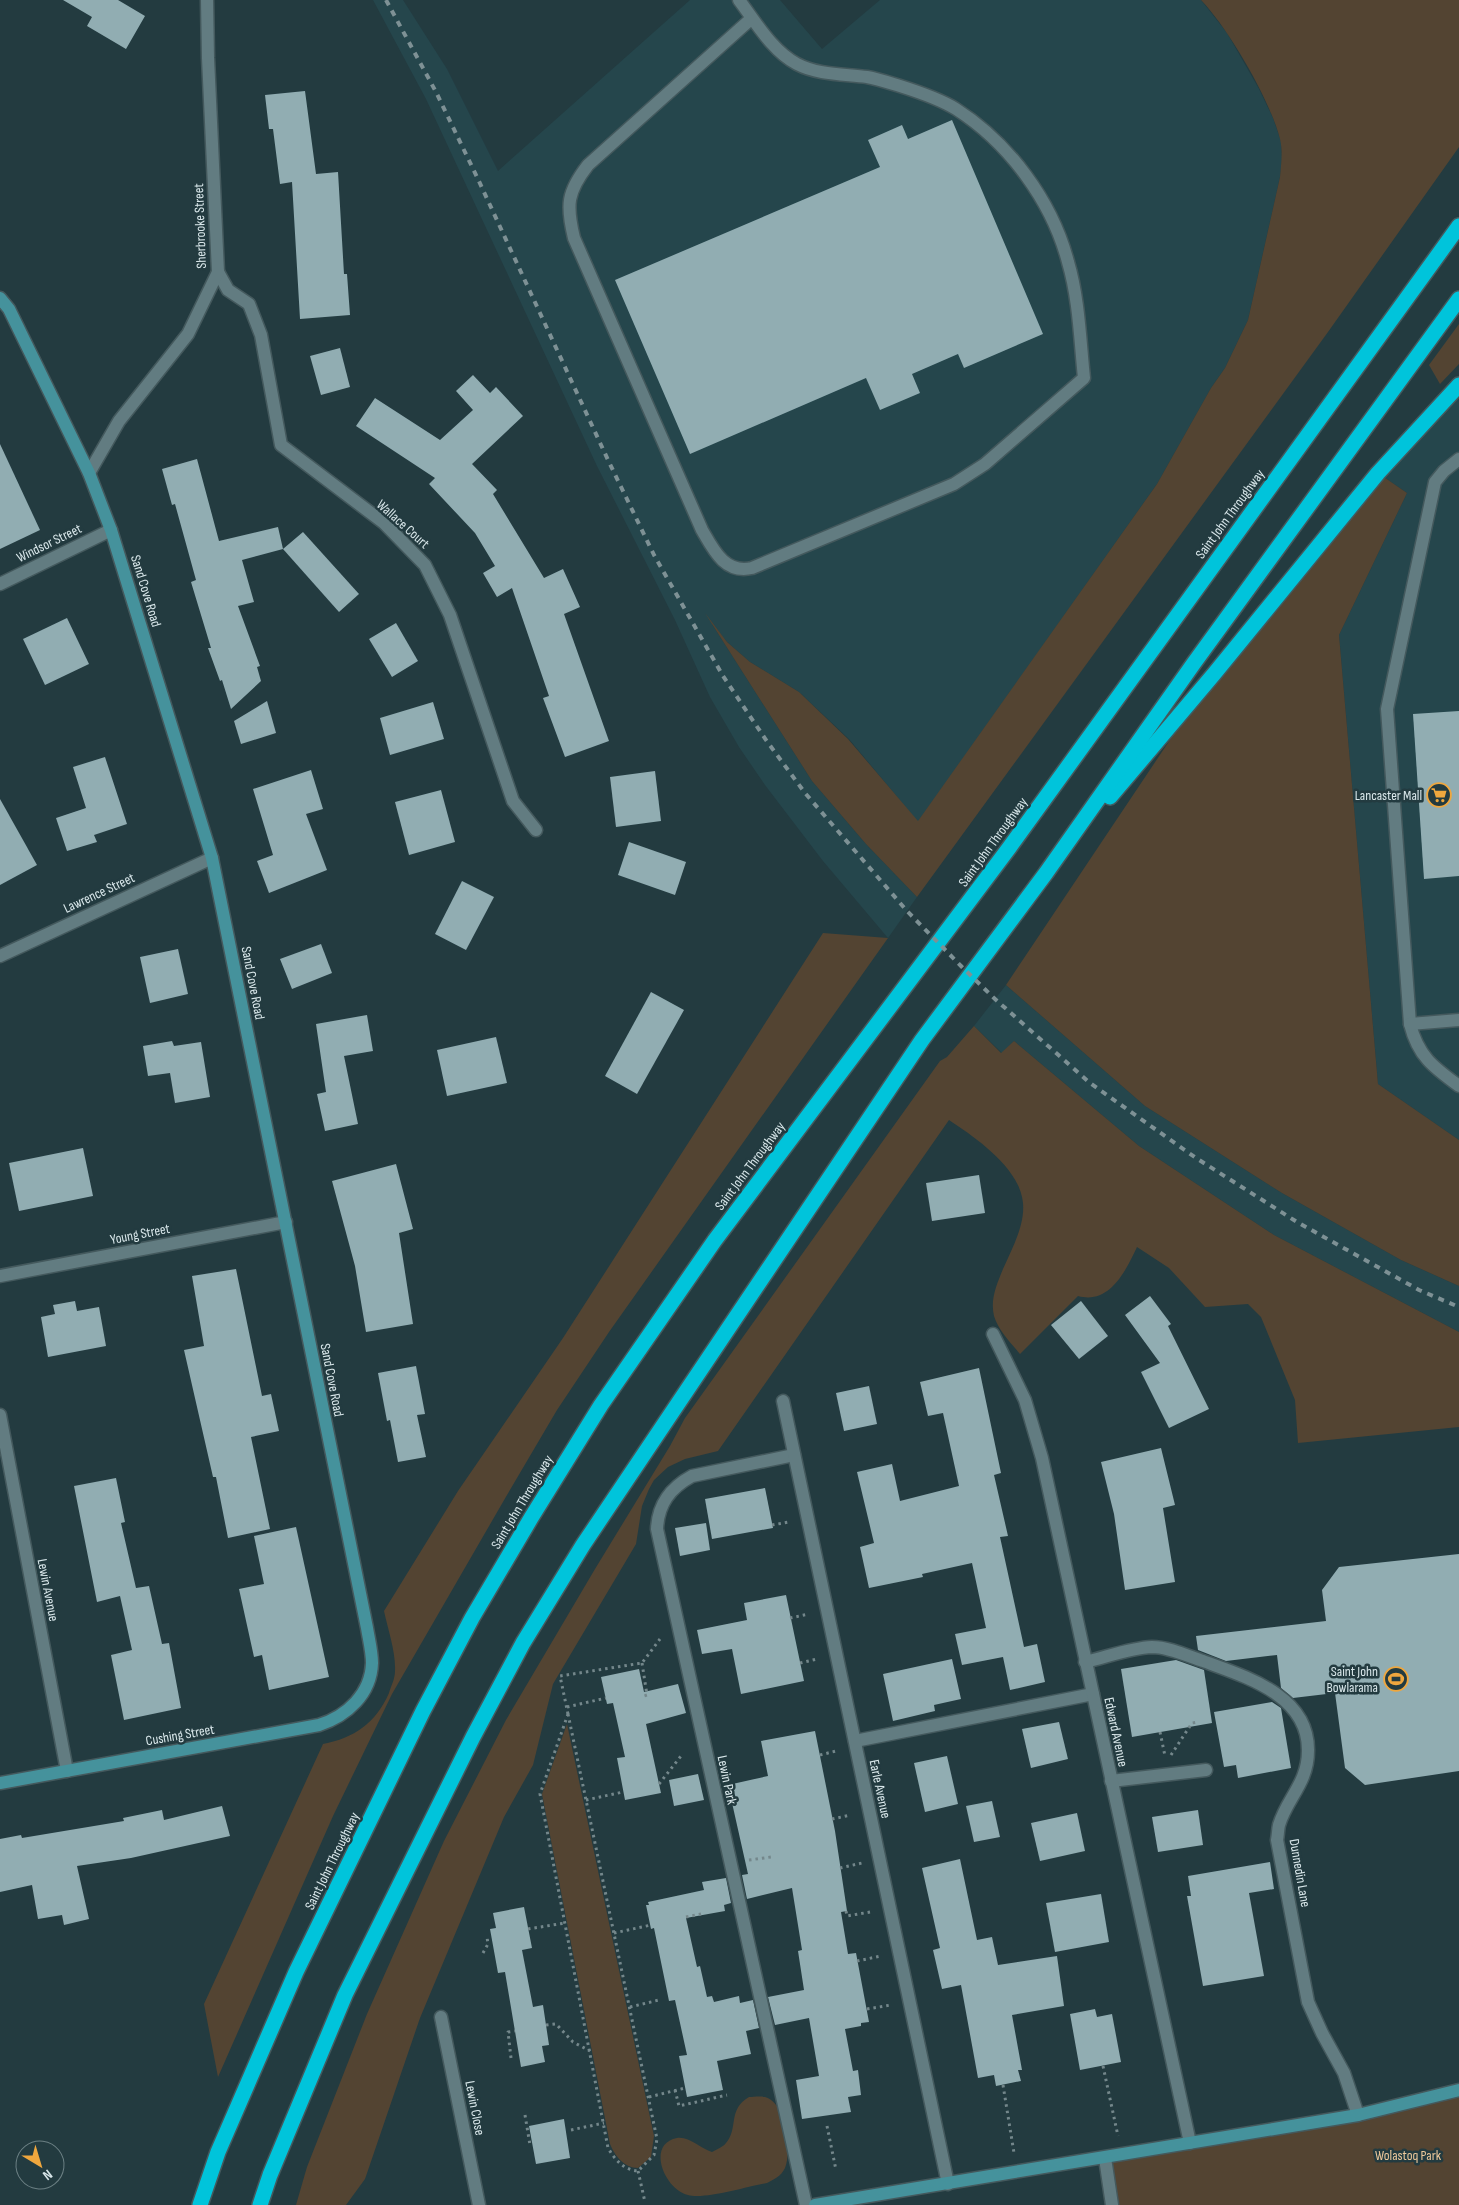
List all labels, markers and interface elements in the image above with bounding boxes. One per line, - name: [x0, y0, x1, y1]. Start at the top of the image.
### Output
- street label: Sherbrooke Street: [190, 183, 210, 269]
- street label: Saint John Throughway: [1192, 465, 1268, 562]
- street label: Wallace Court: [373, 496, 433, 552]
- street label: Windsor Street: [14, 520, 84, 566]
- street label: Sand Cove Road: [127, 553, 165, 629]
- supermarket icon: Lancaster Mall: [1426, 782, 1452, 808]
- place label: Lancaster Mall: [1355, 787, 1422, 804]
- street label: Saint John Throughway: [955, 793, 1031, 890]
- street label: Lawrence Street: [61, 869, 137, 917]
- street label: Sand Cove Road: [238, 945, 268, 1021]
- street label: Saint John Throughway: [711, 1118, 789, 1214]
- street label: Young Street: [109, 1220, 171, 1248]
- street label: Sand Cove Road: [317, 1342, 347, 1418]
- street label: Saint John Throughway: [487, 1452, 557, 1552]
- street label: Lewin Avenue: [34, 1557, 62, 1623]
- place label: Saint John Bowlarama: [1327, 1663, 1378, 1696]
- sports icon: Saint John Bowlarama: [1383, 1666, 1409, 1692]
- street label: Edward Avenue: [1100, 1696, 1132, 1768]
- street label: Cushing Street: [144, 1721, 216, 1749]
- street label: Lewin Park: [714, 1754, 741, 1807]
- street label: Earle Avenue: [865, 1758, 895, 1820]
- street label: Saint John Throughway: [301, 1809, 363, 1913]
- street label: Dunnedin Lane: [1286, 1837, 1314, 1909]
- street label: Lewin Close: [461, 2079, 489, 2137]
- north arrow: [15, 2140, 65, 2190]
- park label: Wolastoq Park: [1375, 2147, 1442, 2164]
- text: N: [40, 2166, 56, 2184]

